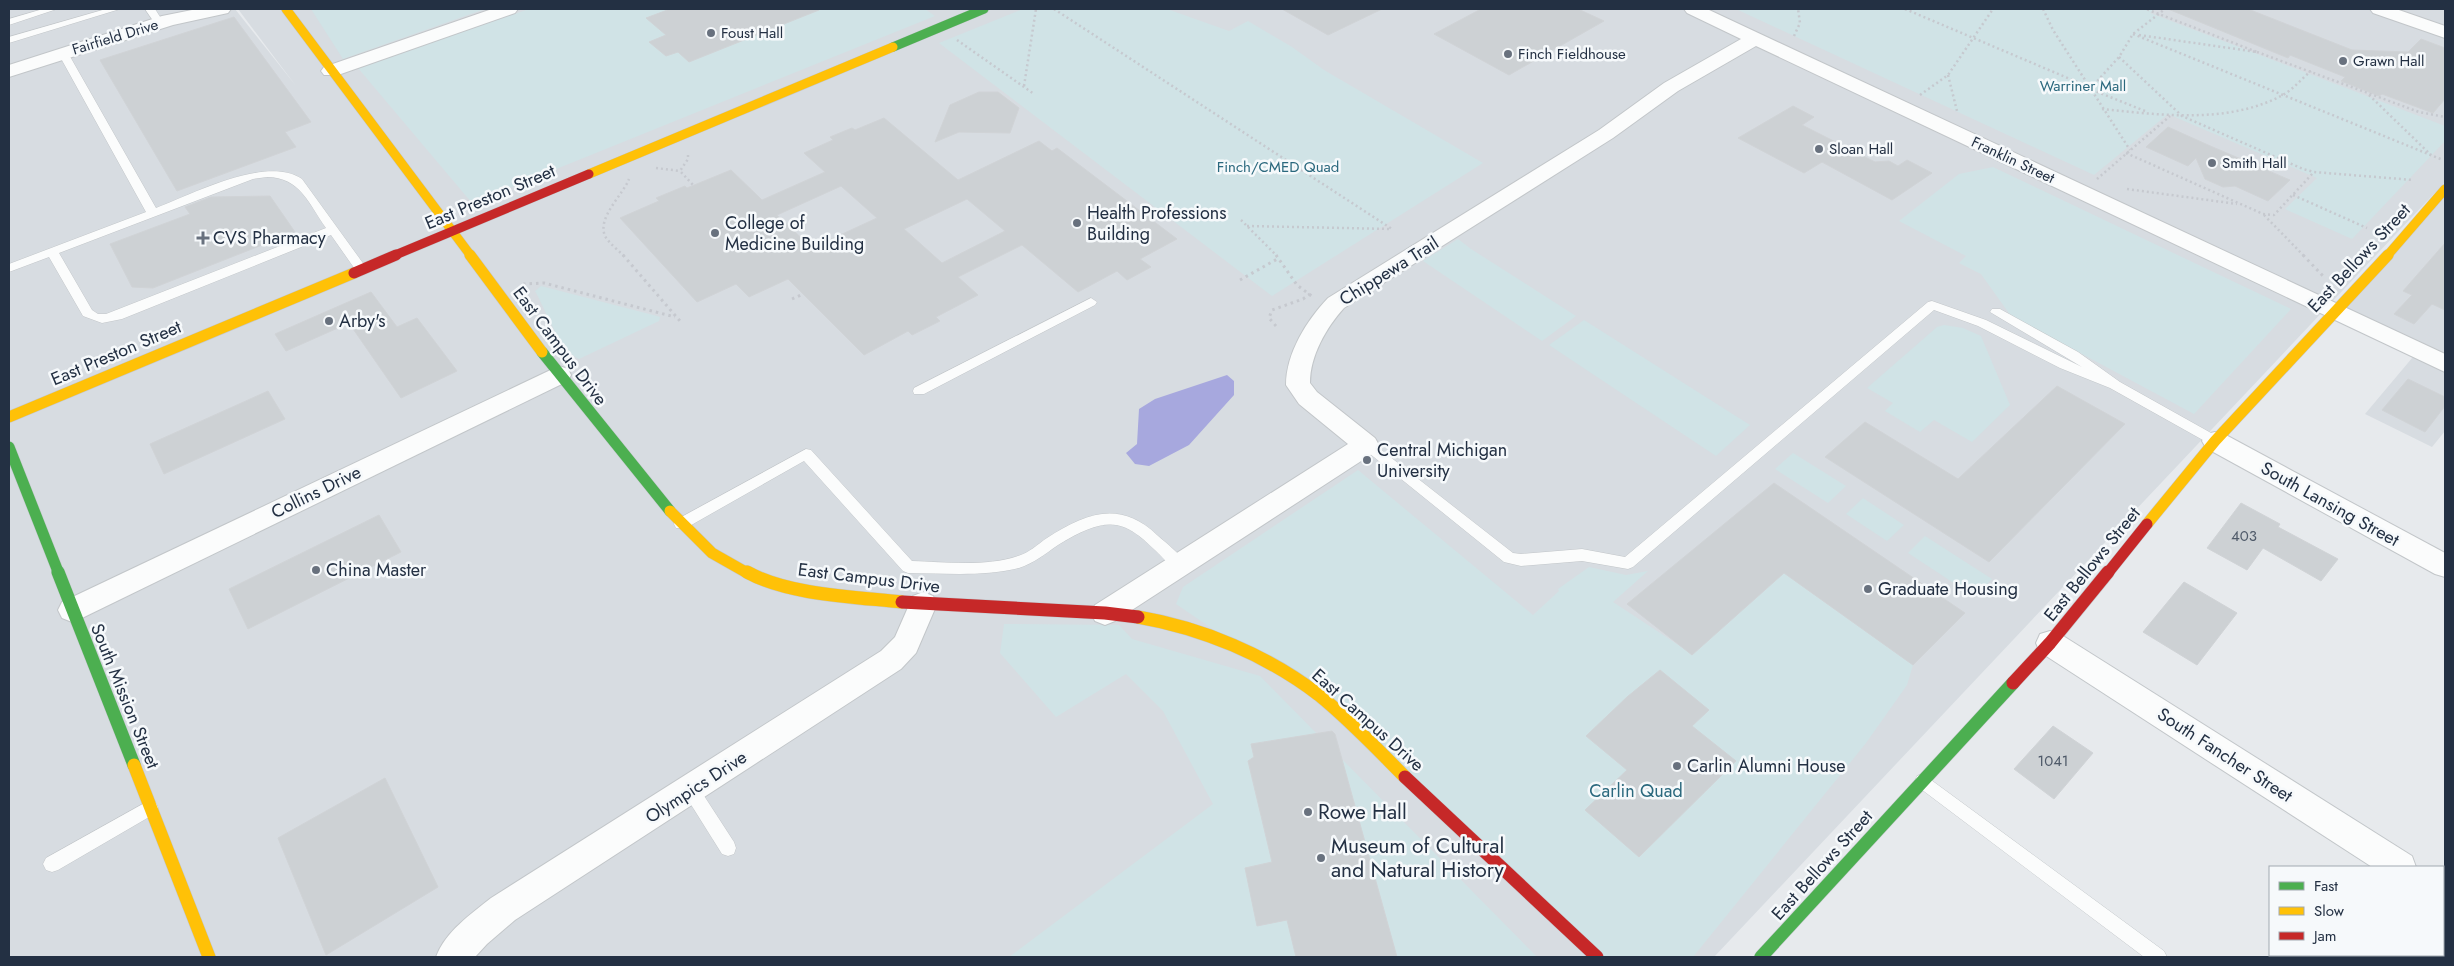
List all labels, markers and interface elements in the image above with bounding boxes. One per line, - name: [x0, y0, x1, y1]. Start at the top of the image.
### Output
- street label: Fairfield Drive: [69, 13, 161, 61]
- place label: Foust Hall: [721, 22, 783, 44]
- marker: Foust Hall: [705, 27, 717, 39]
- place label: Finch Fieldhouse: [1518, 43, 1626, 65]
- marker: Finch Fieldhouse: [1502, 48, 1514, 60]
- place label: Grawn Hall: [2353, 50, 2424, 72]
- marker: Grawn Hall: [2337, 55, 2349, 67]
- park label: Warriner Mall: [2040, 75, 2126, 97]
- street label: Franklin Street: [1968, 131, 2059, 189]
- place label: Sloan Hall: [1829, 138, 1893, 160]
- marker: Sloan Hall: [1813, 143, 1825, 155]
- place label: Smith Hall: [2222, 152, 2287, 174]
- park label: Finch/CMED Quad: [1217, 156, 1339, 178]
- marker: Smith Hall: [2206, 157, 2218, 169]
- street label: East Preston Street: [421, 158, 560, 236]
- street label: East Bellows Street: [2302, 197, 2417, 318]
- place label: Health Professions Building: [1087, 200, 1226, 247]
- place label: College of Medicine Building: [725, 210, 864, 257]
- marker: Health Professions Building: [1071, 217, 1083, 229]
- place label: CVS Pharmacy: [213, 225, 326, 251]
- marker: College of Medicine Building: [709, 227, 721, 239]
- street label: Chippewa Trail: [1334, 230, 1444, 312]
- marker: CVS Pharmacy: [197, 232, 209, 244]
- street label: East Campus Drive: [507, 281, 613, 411]
- place label: Arby's: [339, 308, 386, 334]
- street label: East Preston Street: [47, 314, 186, 392]
- marker: Arby's: [323, 315, 335, 327]
- place label: Central Michigan University: [1377, 437, 1507, 484]
- marker: Central Michigan University: [1361, 454, 1373, 466]
- street label: South Lansing Street: [2256, 455, 2404, 553]
- street label: Collins Drive: [267, 459, 365, 525]
- street label: East Bellows Street: [2038, 501, 2147, 627]
- house number: 403: [2231, 525, 2257, 547]
- street label: East Campus Drive: [796, 556, 942, 600]
- place label: China Master: [326, 557, 427, 583]
- marker: China Master: [310, 564, 322, 576]
- place label: Graduate Housing: [1878, 576, 2018, 602]
- marker: Graduate Housing: [1862, 583, 1874, 595]
- street label: South Mission Street: [84, 620, 166, 773]
- street label: East Campus Drive: [1306, 663, 1430, 777]
- street label: South Fancher Street: [2152, 701, 2298, 809]
- street label: Olympics Drive: [640, 744, 752, 830]
- house number: 1041: [2037, 750, 2069, 772]
- place label: Carlin Alumni House: [1687, 753, 1846, 779]
- marker: Carlin Alumni House: [1671, 760, 1683, 772]
- park label: Carlin Quad: [1589, 778, 1683, 804]
- place label: Rowe Hall: [1318, 797, 1407, 827]
- street label: East Bellows Street: [1765, 804, 1879, 926]
- marker: Rowe Hall: [1302, 806, 1314, 818]
- place label: Museum of Cultural and Natural History: [1331, 831, 1505, 885]
- marker: Museum of Cultural and Natural History: [1315, 852, 1327, 864]
- legend: [2269, 866, 2444, 956]
- text: Fast: [2314, 875, 2338, 897]
- text: Slow: [2314, 900, 2345, 922]
- text: Jam: [2312, 925, 2337, 947]

